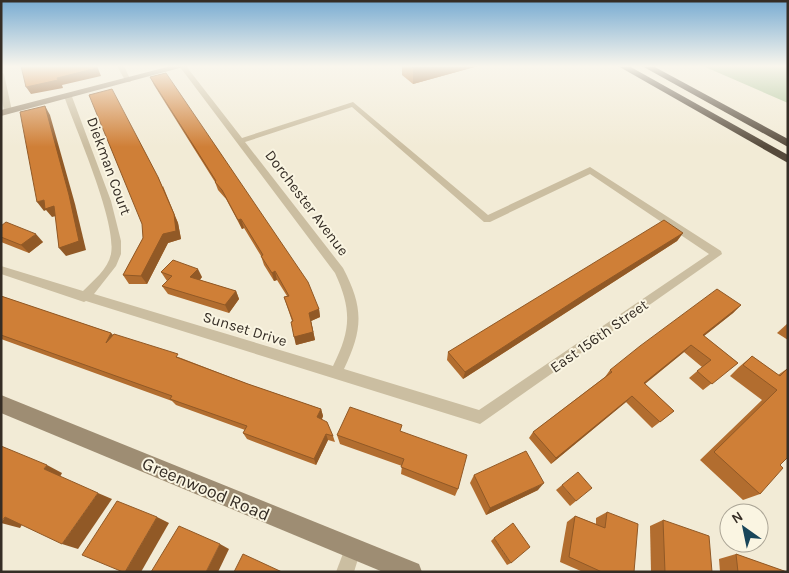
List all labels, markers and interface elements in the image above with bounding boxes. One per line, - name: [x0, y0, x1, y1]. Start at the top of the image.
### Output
- street label: Diekman Court: [83, 115, 135, 218]
- street label: Dorchester Avenue: [261, 147, 353, 259]
- street label: East 156th Street: [547, 295, 652, 376]
- street label: Sunset Drive: [201, 308, 289, 350]
- street label: Greenwood Road: [139, 452, 273, 526]
- north arrow: [719, 503, 769, 553]
- text: N: [728, 508, 746, 527]

